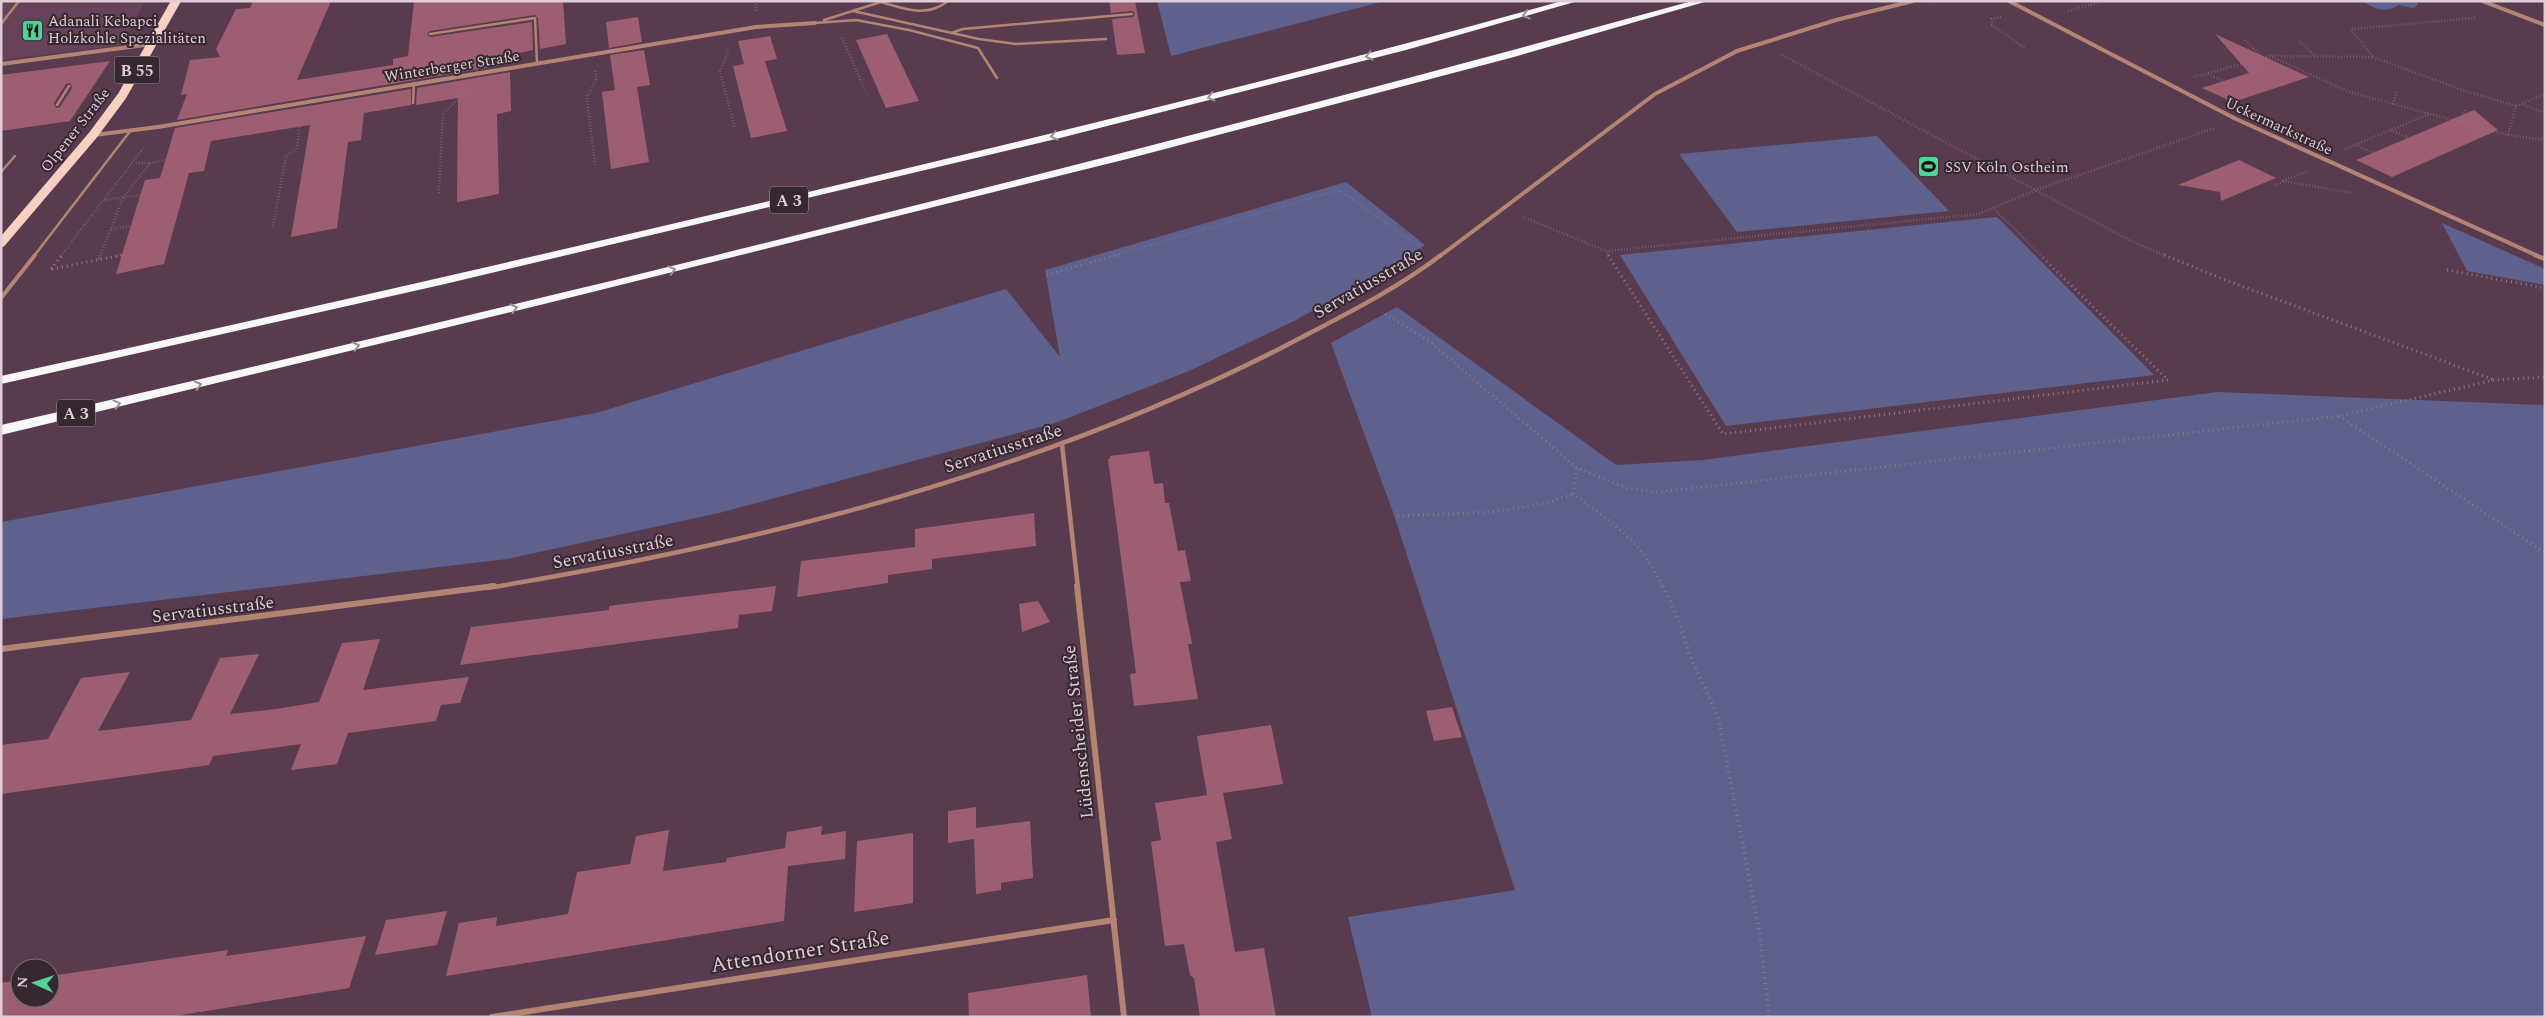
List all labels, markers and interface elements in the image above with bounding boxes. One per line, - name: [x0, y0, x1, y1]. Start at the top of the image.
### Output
- one-way arrow: [1522, 9, 1530, 19]
- place label: Adanali Kebapci Holzkohle Spezialitäten: [48, 10, 206, 50]
- restaurant icon: Adanali Kebapci Holzkohle Spezialitäten: [20, 18, 44, 42]
- street label: Winterberger Straße: [383, 44, 521, 89]
- one-way arrow: [1364, 50, 1373, 61]
- road number: B 55: [114, 56, 160, 84]
- street label: Olpener Straße: [35, 83, 116, 177]
- one-way arrow: [1207, 91, 1216, 102]
- street label: Uckermarkstraße: [2221, 92, 2336, 161]
- one-way arrow: [1049, 130, 1058, 141]
- sports icon: SSV Köln Ostheim: [1917, 155, 1941, 179]
- place label: SSV Köln Ostheim: [1945, 156, 2069, 179]
- road number: A 3: [770, 186, 808, 214]
- street label: Servatiusstraße: [1308, 241, 1428, 326]
- one-way arrow: [668, 265, 677, 276]
- one-way arrow: [510, 303, 519, 314]
- one-way arrow: [352, 342, 360, 352]
- one-way arrow: [194, 380, 203, 391]
- road number: A 3: [57, 399, 95, 426]
- one-way arrow: [113, 399, 122, 410]
- street label: Servatiusstraße: [941, 417, 1066, 480]
- street label: Servatiusstraße: [550, 527, 676, 576]
- street label: Servatiusstraße: [150, 589, 276, 630]
- street label: Lüdenscheider Straße: [1056, 644, 1101, 820]
- street label: Attendorner Straße: [709, 922, 892, 982]
- north arrow: [10, 958, 60, 1008]
- text: N: [12, 976, 33, 989]

